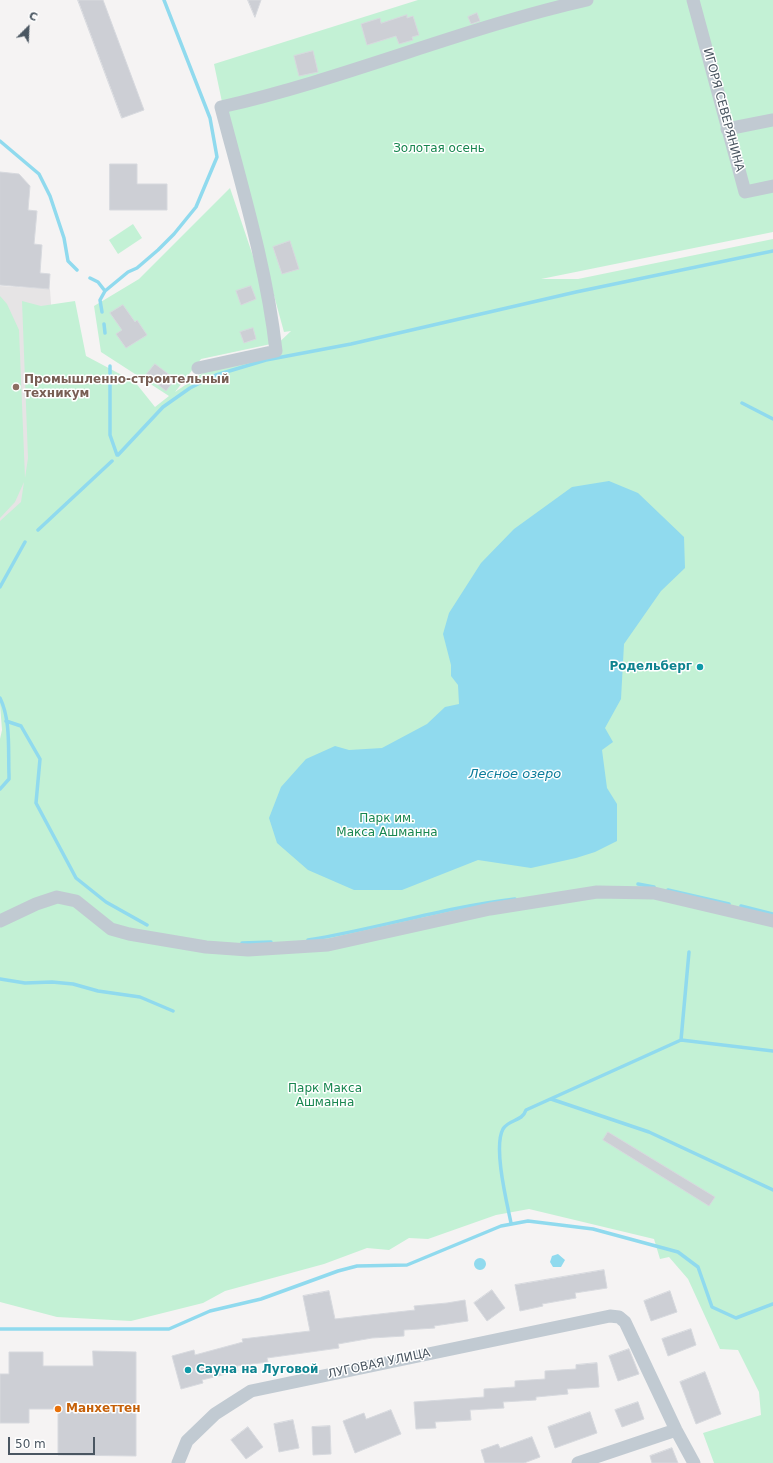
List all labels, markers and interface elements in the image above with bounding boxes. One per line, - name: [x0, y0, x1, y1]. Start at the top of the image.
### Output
- north arrow: [8, 8, 48, 48]
- text: С: [27, 9, 39, 24]
- street label: ИГОРЯ СЕВЕРЯНИНА: [700, 46, 746, 174]
- park label: Золотая осень: [393, 142, 485, 156]
- place label: Промышленно-строительный техникум: [24, 373, 229, 401]
- marker: Промышленно-строительный техникум: [11, 382, 21, 392]
- place label: Родельберг: [609, 660, 692, 674]
- marker: Родельберг: [695, 662, 705, 672]
- water label: Лесное озеро: [469, 767, 561, 783]
- park label: Парк им. Макса Ашманна: [336, 812, 438, 840]
- park label: Парк Макса Ашманна: [288, 1082, 362, 1110]
- street label: ЛУГОВАЯ УЛИЦА: [326, 1346, 432, 1382]
- place label: Сауна на Луговой: [196, 1363, 318, 1377]
- marker: Сауна на Луговой: [183, 1365, 193, 1375]
- place label: Манхеттен: [66, 1402, 141, 1416]
- marker: Манхеттен: [53, 1404, 63, 1414]
- scale bar: [10, 1429, 97, 1455]
- text: 50 m: [15, 1437, 46, 1451]

